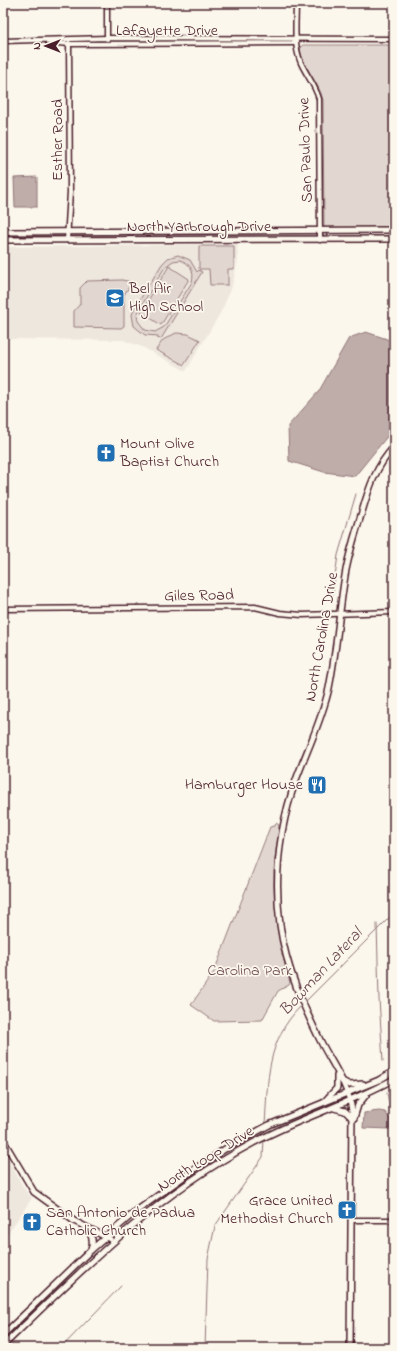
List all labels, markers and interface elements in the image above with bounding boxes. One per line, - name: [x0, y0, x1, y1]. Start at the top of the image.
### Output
- street label: Lafayette Drive: [116, 19, 219, 43]
- north arrow: [26, 26, 66, 66]
- text: N: [29, 42, 45, 50]
- street label: San Paulo Drive: [292, 96, 320, 203]
- street label: Esther Road: [46, 99, 70, 181]
- street label: North Yarbrough Drive: [127, 215, 272, 239]
- place label: Bel Air High School: [128, 277, 203, 319]
- school or university icon: Bel Air High School: [104, 287, 126, 309]
- place label: Mount Olive Baptist Church: [119, 432, 219, 474]
- church icon: Mount Olive Baptist Church: [95, 442, 117, 464]
- street label: North Carolina Drive: [299, 570, 345, 703]
- street label: Giles Road: [164, 583, 234, 609]
- place label: Hamburger House: [185, 773, 304, 797]
- restaurant icon: Hamburger House: [306, 774, 328, 796]
- water label: Bowman Lateral: [273, 921, 370, 1022]
- park label: Carolina Park: [207, 959, 294, 983]
- street label: North Loop Drive: [153, 1119, 260, 1198]
- place label: Grace United Methodist Church: [220, 1189, 333, 1231]
- church icon: Grace United Methodist Church: [336, 1199, 358, 1221]
- place label: San Antonio de Padua Catholic Church: [46, 1201, 195, 1243]
- church icon: San Antonio de Padua Catholic Church: [21, 1211, 43, 1233]

